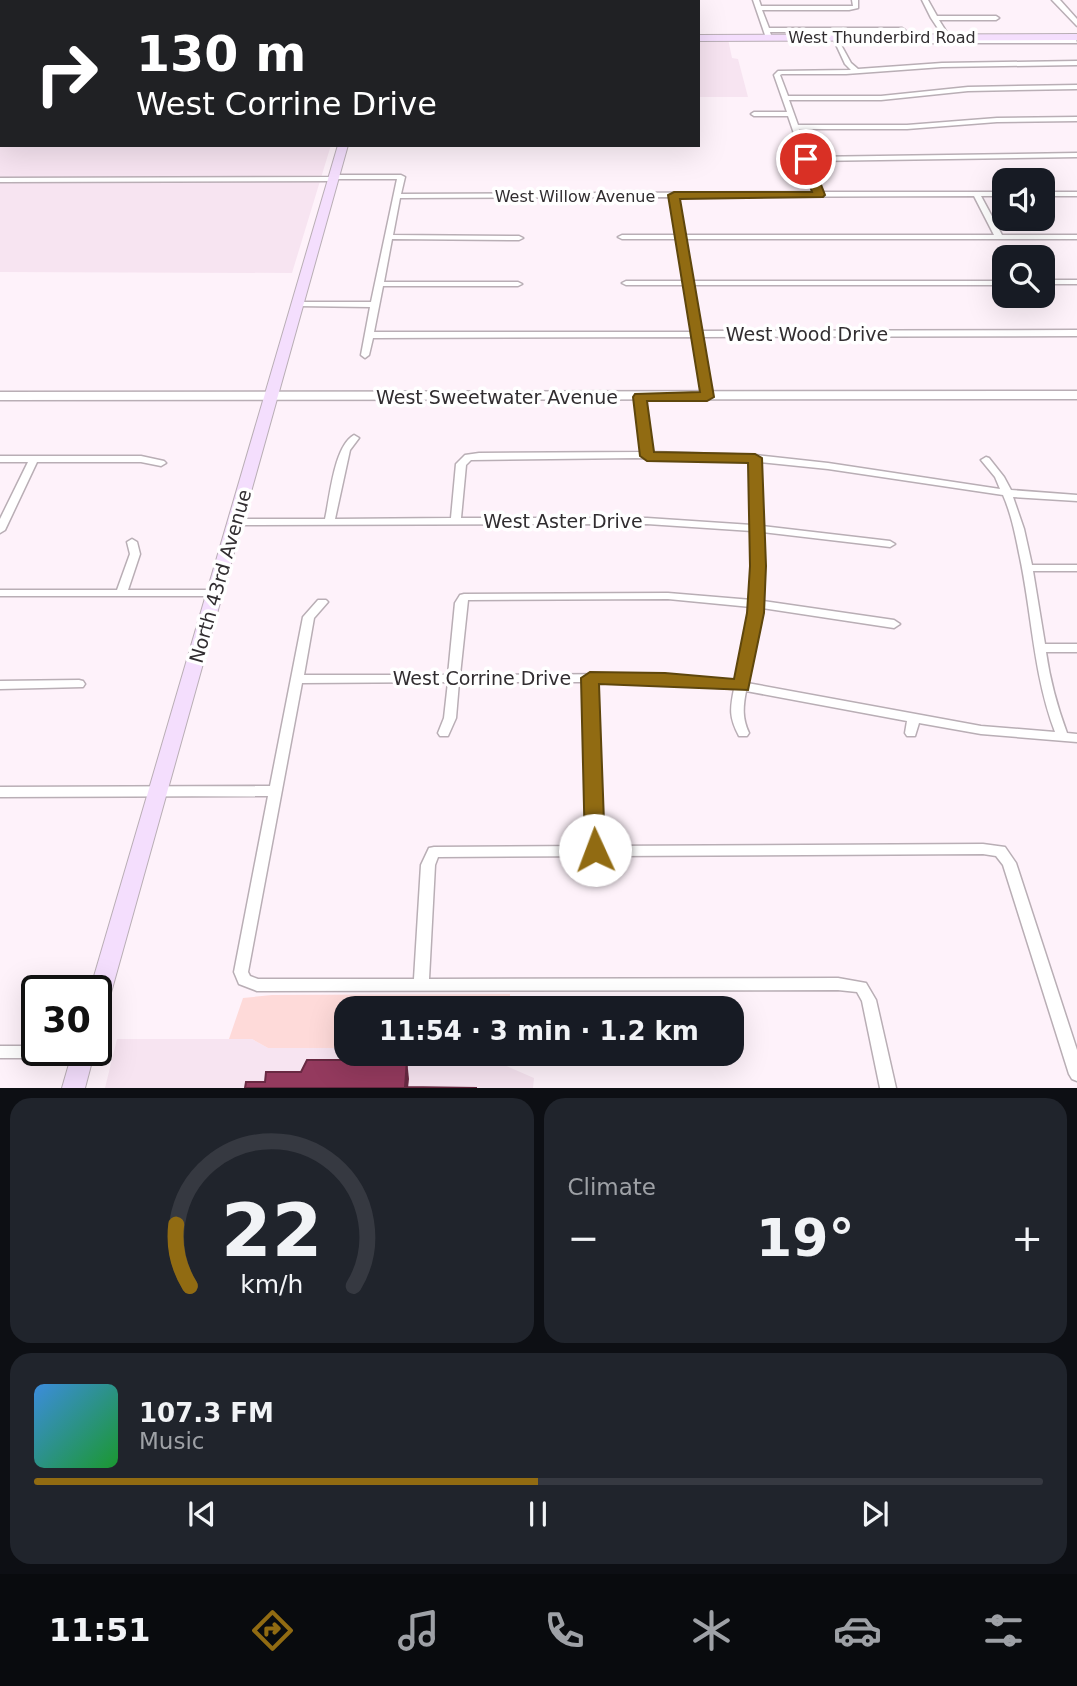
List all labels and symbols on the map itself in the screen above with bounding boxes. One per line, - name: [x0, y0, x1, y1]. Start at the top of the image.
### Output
- street label: West Thunderbird Road: [788, 28, 976, 47]
- pin: [776, 129, 836, 189]
- street label: West Willow Avenue: [495, 187, 655, 206]
- street label: West Wood Drive: [726, 323, 888, 345]
- street label: West Sweetwater Avenue: [376, 386, 618, 408]
- street label: North 43rd Avenue: [185, 487, 255, 665]
- street label: West Aster Drive: [483, 510, 643, 532]
- street label: West Corrine Drive: [393, 667, 571, 689]
- position arrow: [558, 813, 632, 887]
- speed limit sign: 30: [21, 975, 112, 1066]

